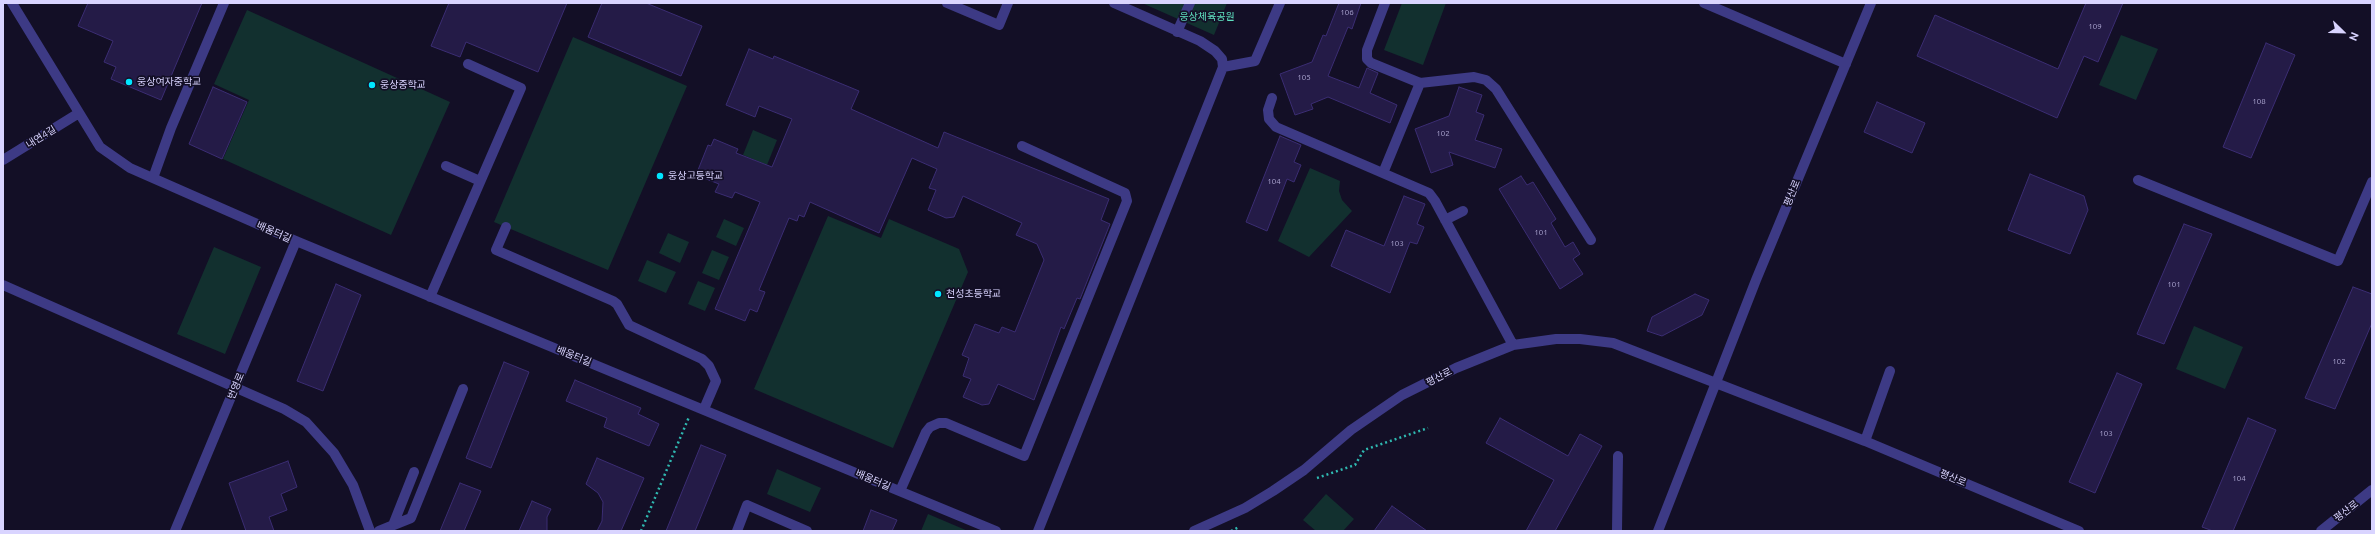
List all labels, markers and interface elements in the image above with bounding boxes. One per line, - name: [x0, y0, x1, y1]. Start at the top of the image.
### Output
- house number: 106: [1340, 7, 1354, 17]
- park label: 웅상체육공원: [1179, 11, 1235, 23]
- north arrow: [2323, 12, 2363, 52]
- house number: 109: [2088, 21, 2102, 31]
- text: N: [2347, 31, 2361, 43]
- house number: 105: [1297, 72, 1311, 82]
- place label: 웅상여자중학교: [137, 76, 201, 88]
- marker: 웅상여자중학교: [124, 77, 134, 87]
- place label: 웅상중학교: [380, 79, 426, 91]
- marker: 웅상중학교: [367, 80, 377, 90]
- house number: 108: [2252, 96, 2266, 106]
- street label: 내연4길: [24, 123, 58, 151]
- house number: 102: [1436, 128, 1450, 138]
- place label: 웅상고등학교: [668, 170, 723, 182]
- marker: 웅상고등학교: [655, 171, 665, 181]
- house number: 104: [1267, 176, 1281, 186]
- street label: 평산로: [1781, 178, 1803, 208]
- street label: 배움터길: [255, 219, 293, 245]
- house number: 101: [1534, 227, 1548, 237]
- house number: 103: [1390, 238, 1404, 248]
- house number: 101: [2167, 279, 2181, 289]
- place label: 천성초등학교: [946, 288, 1001, 300]
- marker: 천성초등학교: [933, 289, 943, 299]
- street label: 배움터길: [555, 344, 593, 368]
- house number: 102: [2332, 356, 2346, 366]
- street label: 평산로: [1424, 365, 1454, 389]
- street label: 번영로: [225, 371, 247, 401]
- house number: 103: [2099, 428, 2113, 438]
- street label: 배움터길: [854, 467, 892, 493]
- street label: 평산로: [1938, 467, 1968, 489]
- house number: 104: [2232, 473, 2246, 483]
- street label: 평산로: [2331, 498, 2361, 524]

